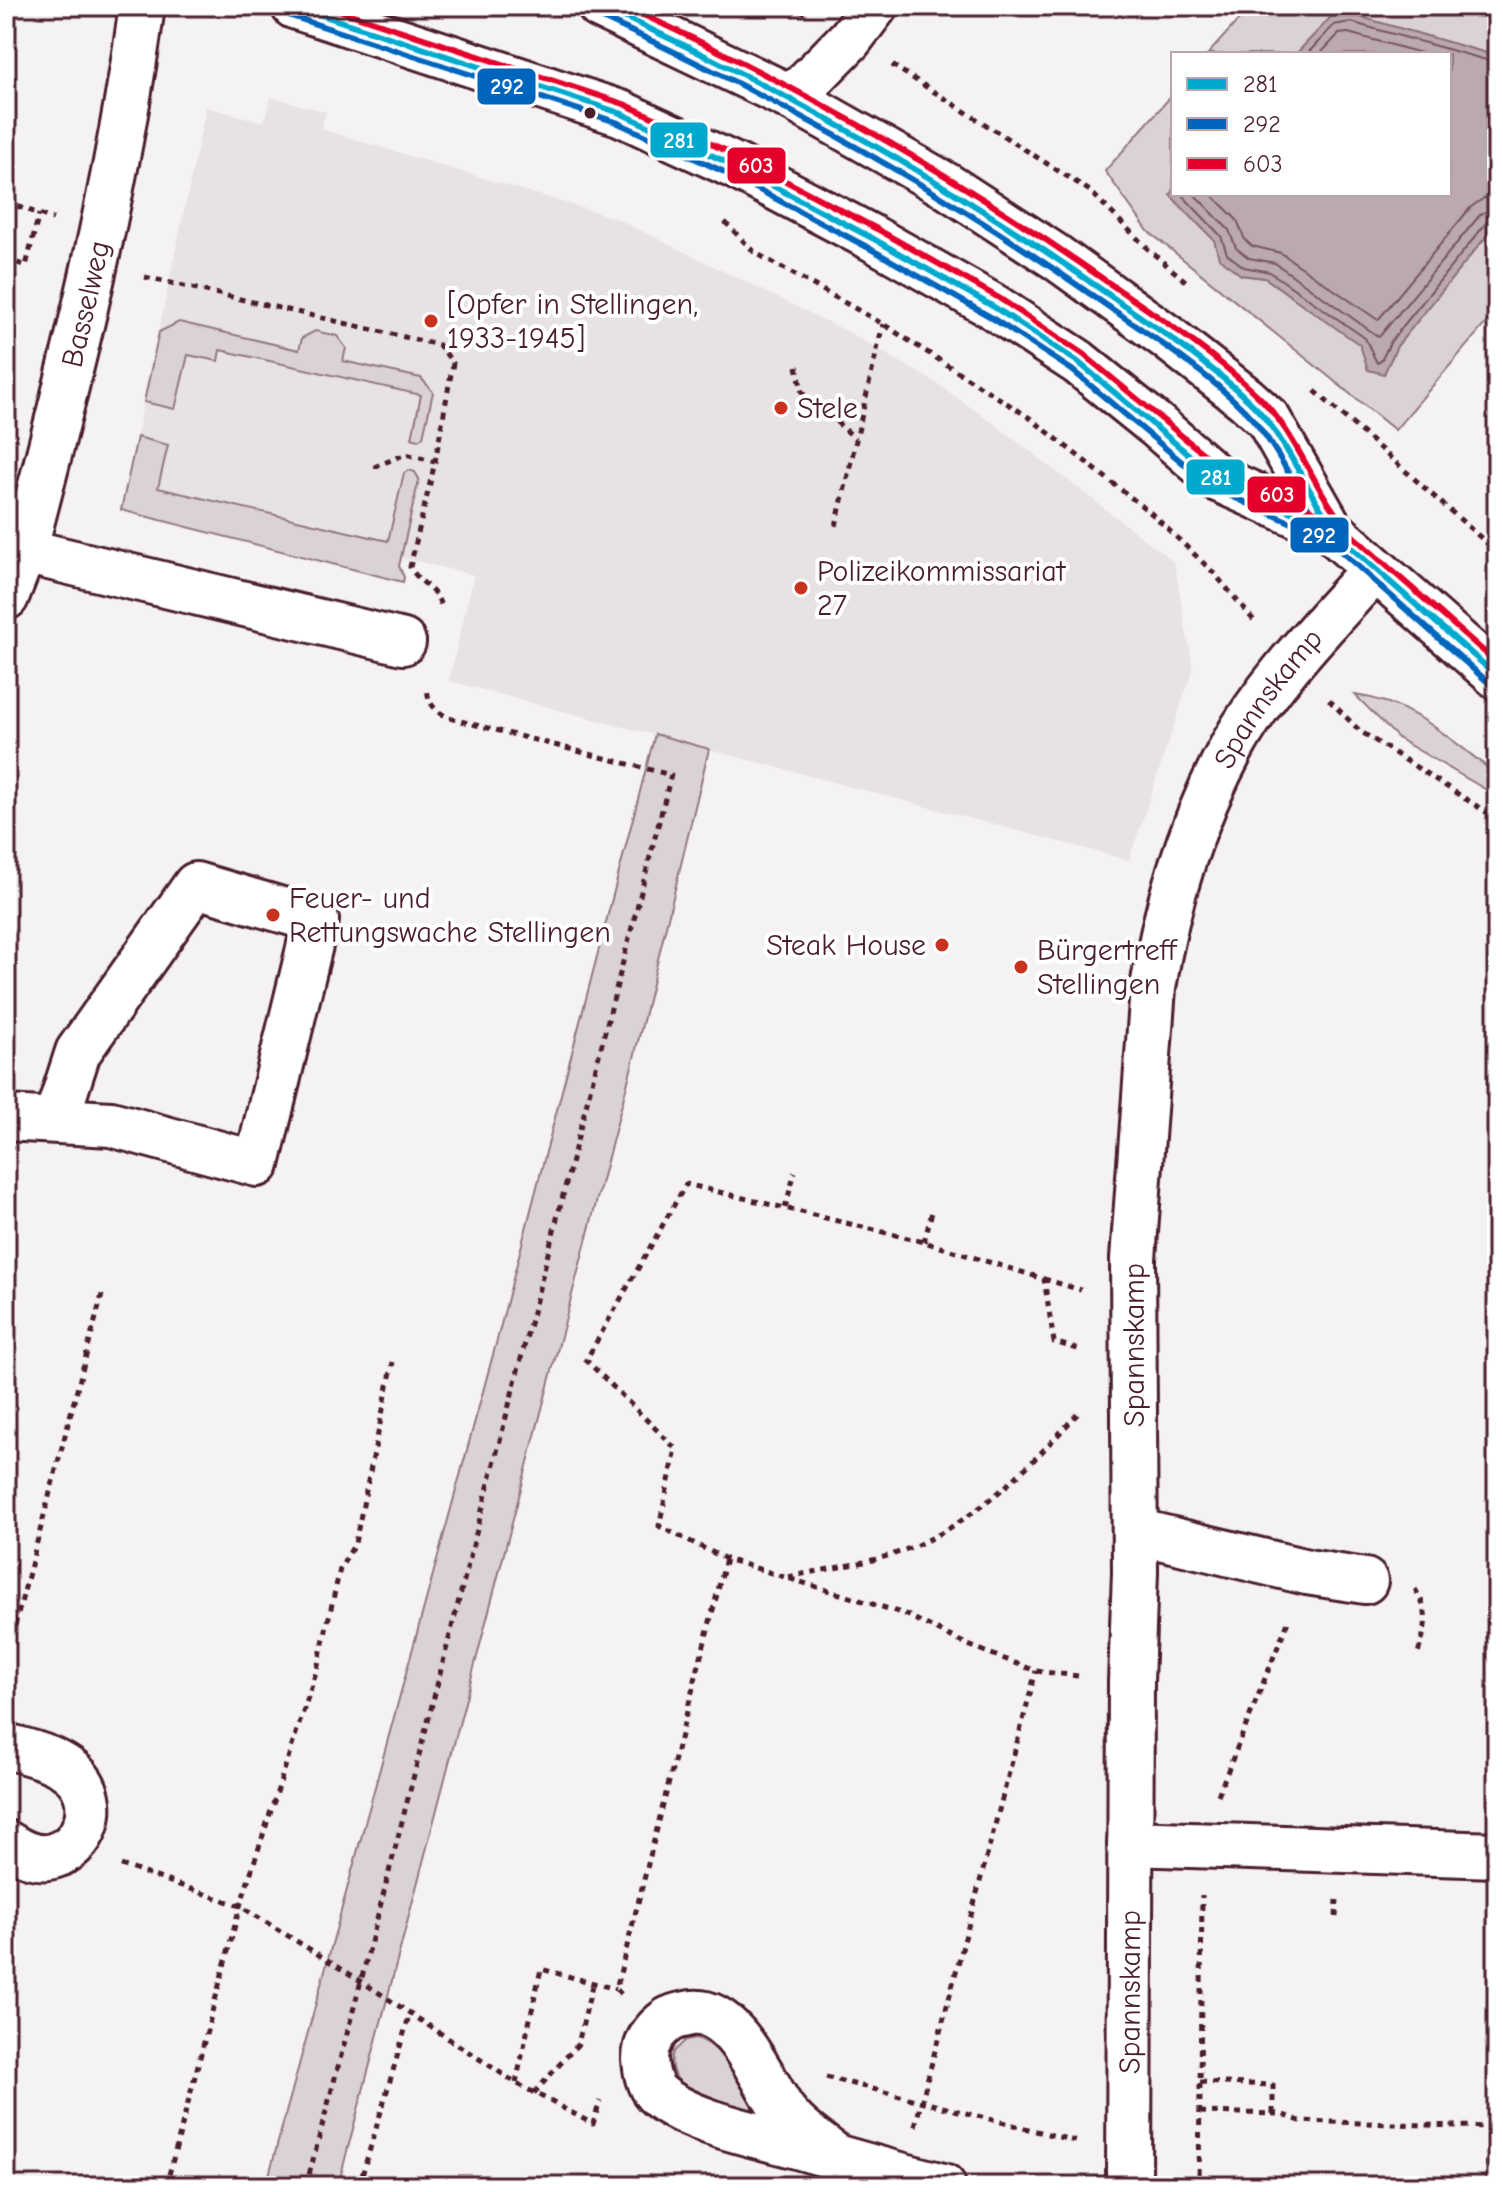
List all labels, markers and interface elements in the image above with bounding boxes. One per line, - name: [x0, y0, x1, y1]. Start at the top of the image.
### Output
- legend: [1171, 52, 1451, 196]
- line badge: 292: [476, 67, 537, 106]
- text: 281: [1243, 70, 1277, 98]
- text: 292: [490, 74, 524, 100]
- unlabelled marker: [582, 105, 598, 121]
- text: 292: [1243, 110, 1281, 138]
- line badge: 281: [649, 121, 709, 159]
- text: 281: [664, 128, 694, 154]
- line badge: 603: [726, 146, 787, 185]
- text: 603: [1243, 150, 1283, 178]
- text: 603: [739, 153, 773, 179]
- street label: Basselweg: [54, 237, 117, 371]
- place label: [Opfer in Stellingen, 1933-1945]: [447, 287, 698, 356]
- marker: [Opfer in Stellingen, 1933-1945]: [422, 312, 440, 330]
- place label: Stele: [797, 391, 858, 426]
- marker: Stele: [772, 399, 790, 417]
- line badge: 281: [1185, 458, 1246, 496]
- text: 281: [1201, 465, 1231, 491]
- line badge: 603: [1246, 475, 1307, 514]
- text: 603: [1260, 482, 1294, 508]
- line badge: 292: [1289, 516, 1350, 554]
- text: 292: [1302, 523, 1336, 549]
- place label: Polizeikommissariat 27: [817, 554, 1067, 623]
- marker: Polizeikommissariat 27: [792, 579, 810, 597]
- street label: Spannskamp: [1206, 621, 1330, 774]
- place label: Feuer- und Rettungswache Stellingen: [289, 881, 611, 950]
- marker: Feuer- und Rettungswache Stellingen: [264, 906, 282, 924]
- place label: Steak House: [766, 928, 926, 963]
- place label: Bürgertreff Stellingen: [1037, 933, 1178, 1002]
- marker: Steak House: [933, 936, 951, 954]
- marker: Bürgertreff Stellingen: [1012, 958, 1030, 976]
- street label: Spannskamp: [1117, 1263, 1152, 1427]
- street label: Spannskamp: [1112, 1910, 1148, 2074]

